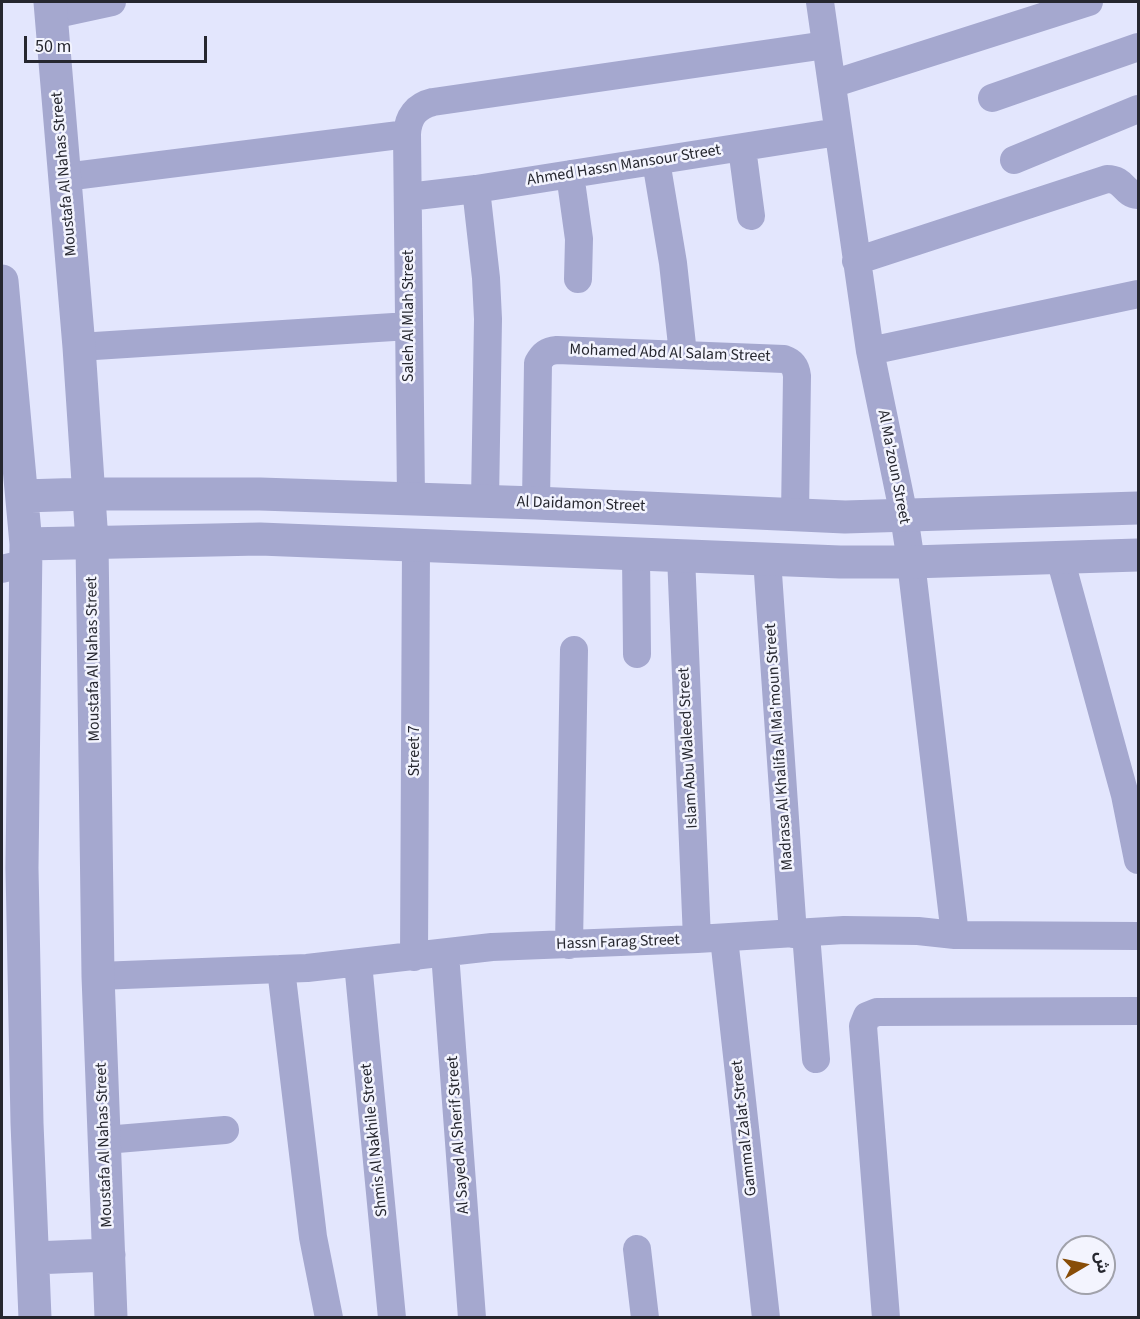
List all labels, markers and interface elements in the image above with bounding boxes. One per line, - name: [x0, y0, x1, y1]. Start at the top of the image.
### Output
- scale bar: [27, 24, 210, 62]
- text: 50 m: [35, 34, 71, 59]
- street label: Moustafa Al Nahas Street: [48, 91, 82, 257]
- street label: Ahmed Hassn Mansour Street: [526, 141, 722, 191]
- street label: Saleh Al Mlah Street: [399, 250, 419, 382]
- street label: Mohamed Abd Al Salam Street: [569, 341, 771, 367]
- street label: Al Ma'zoun Street: [873, 408, 913, 526]
- street label: Al Daidamon Street: [516, 493, 646, 517]
- street label: Moustafa Al Nahas Street: [83, 576, 105, 742]
- street label: Madrasa Al Khalifa Al Ma'moun Street: [762, 623, 798, 871]
- street label: Islam Abu Waleed Street: [675, 667, 703, 829]
- street label: Street 7: [405, 725, 425, 777]
- street label: Hassn Farag Street: [556, 931, 680, 955]
- street label: Al Sayed Al Sherif Street: [444, 1055, 474, 1215]
- street label: Gammal Zalat Street: [728, 1059, 762, 1197]
- street label: Moustafa Al Nahas Street: [93, 1062, 117, 1228]
- street label: Shmis Al Nakhile Street: [357, 1062, 393, 1218]
- north arrow: [1056, 1235, 1116, 1295]
- text: ش: [1089, 1250, 1114, 1275]

